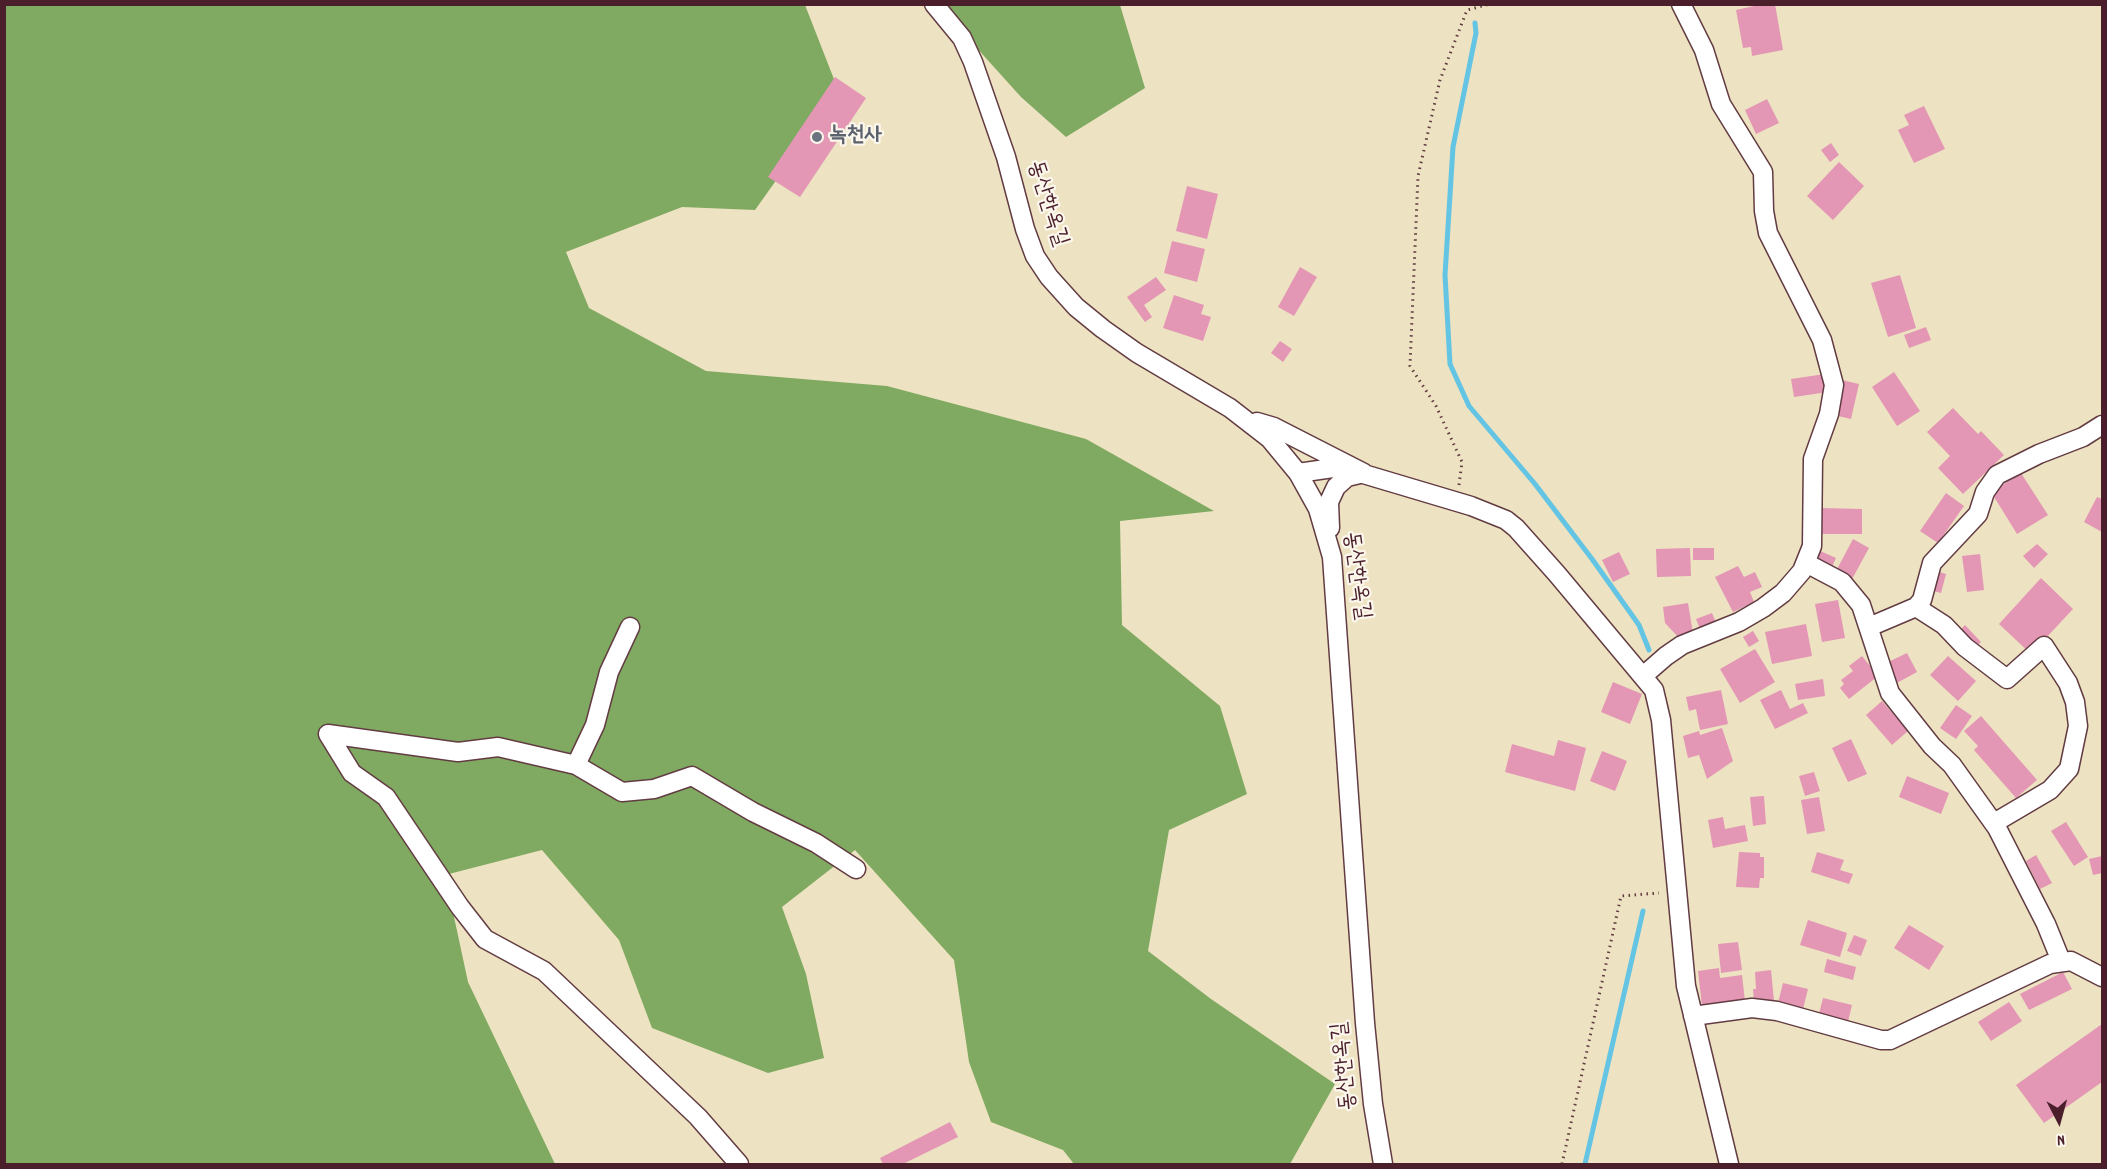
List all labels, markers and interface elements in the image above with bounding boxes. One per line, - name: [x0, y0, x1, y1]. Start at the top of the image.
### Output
- place label: 녹천사: [829, 124, 882, 150]
- marker: 녹천사: [810, 130, 824, 144]
- street label: 동산한옥길: [1020, 158, 1072, 250]
- street label: 동산한옥길: [1336, 530, 1374, 622]
- street label: 동산한옥길: [1328, 1021, 1364, 1111]
- north arrow: [2029, 1091, 2089, 1151]
- text: N: [2056, 1128, 2066, 1151]

